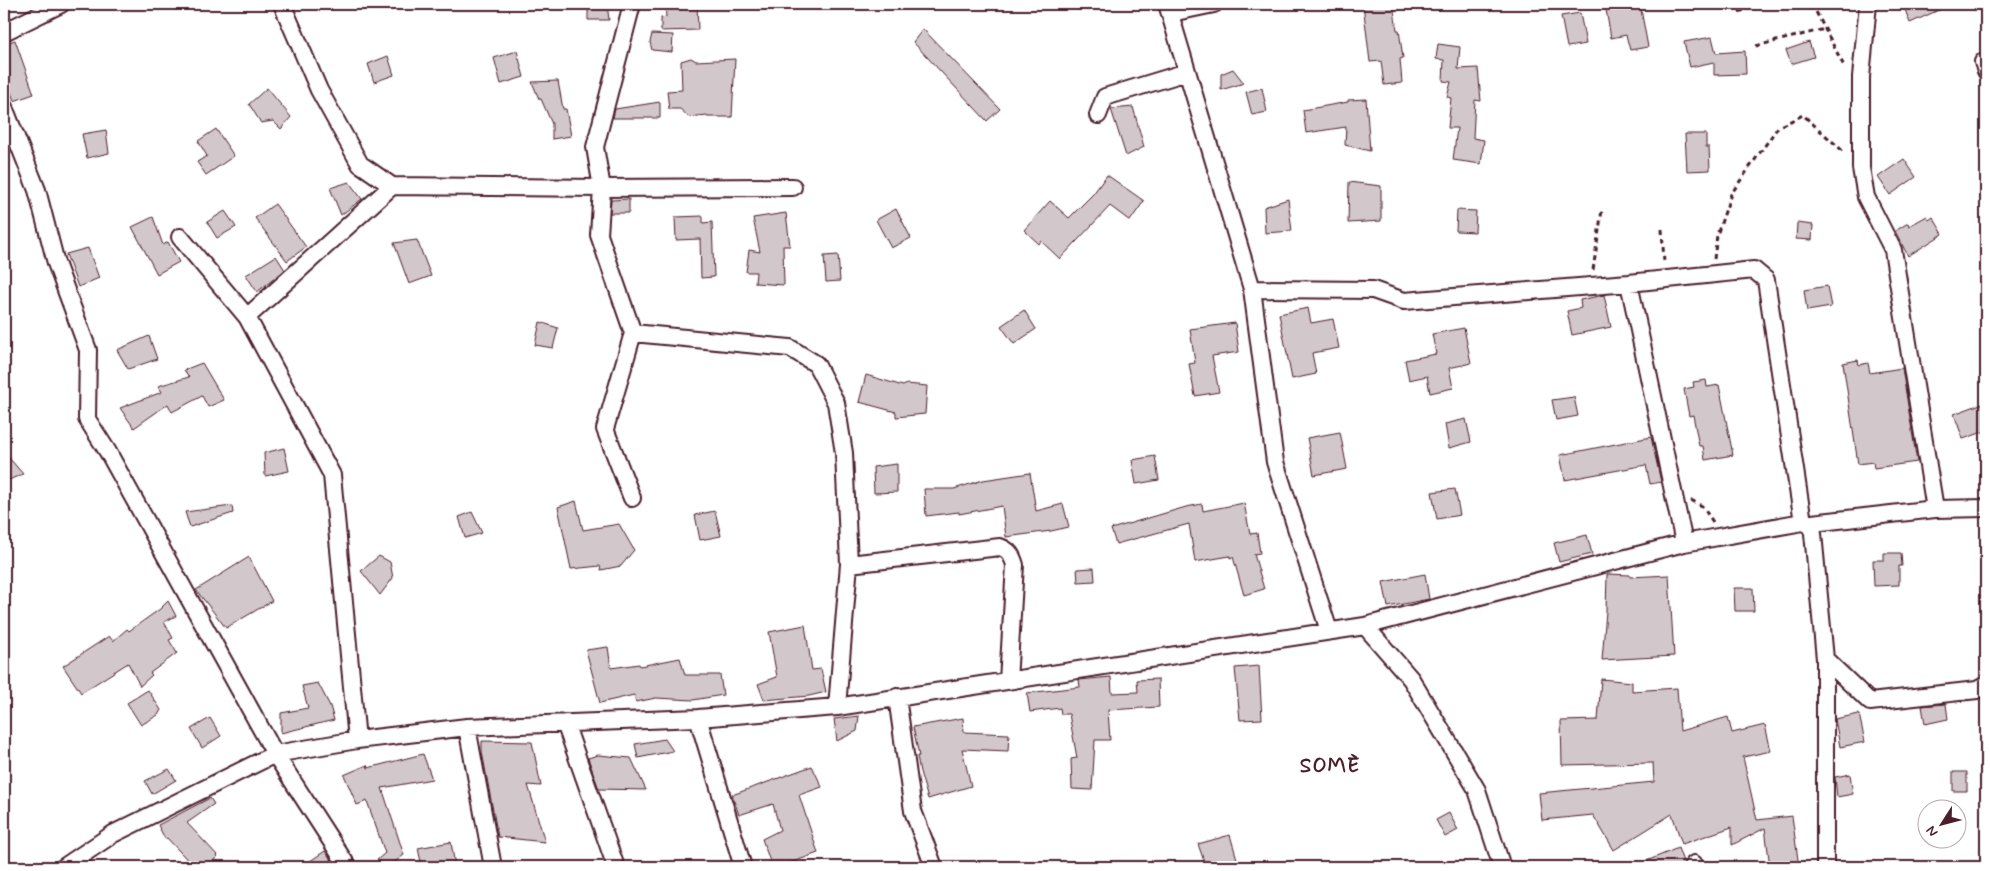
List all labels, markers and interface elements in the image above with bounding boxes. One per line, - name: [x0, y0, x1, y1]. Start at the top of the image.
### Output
- district label: SOMÈ: [1300, 752, 1360, 780]
- north arrow: [1918, 798, 1968, 848]
- text: N: [1922, 822, 1942, 840]

